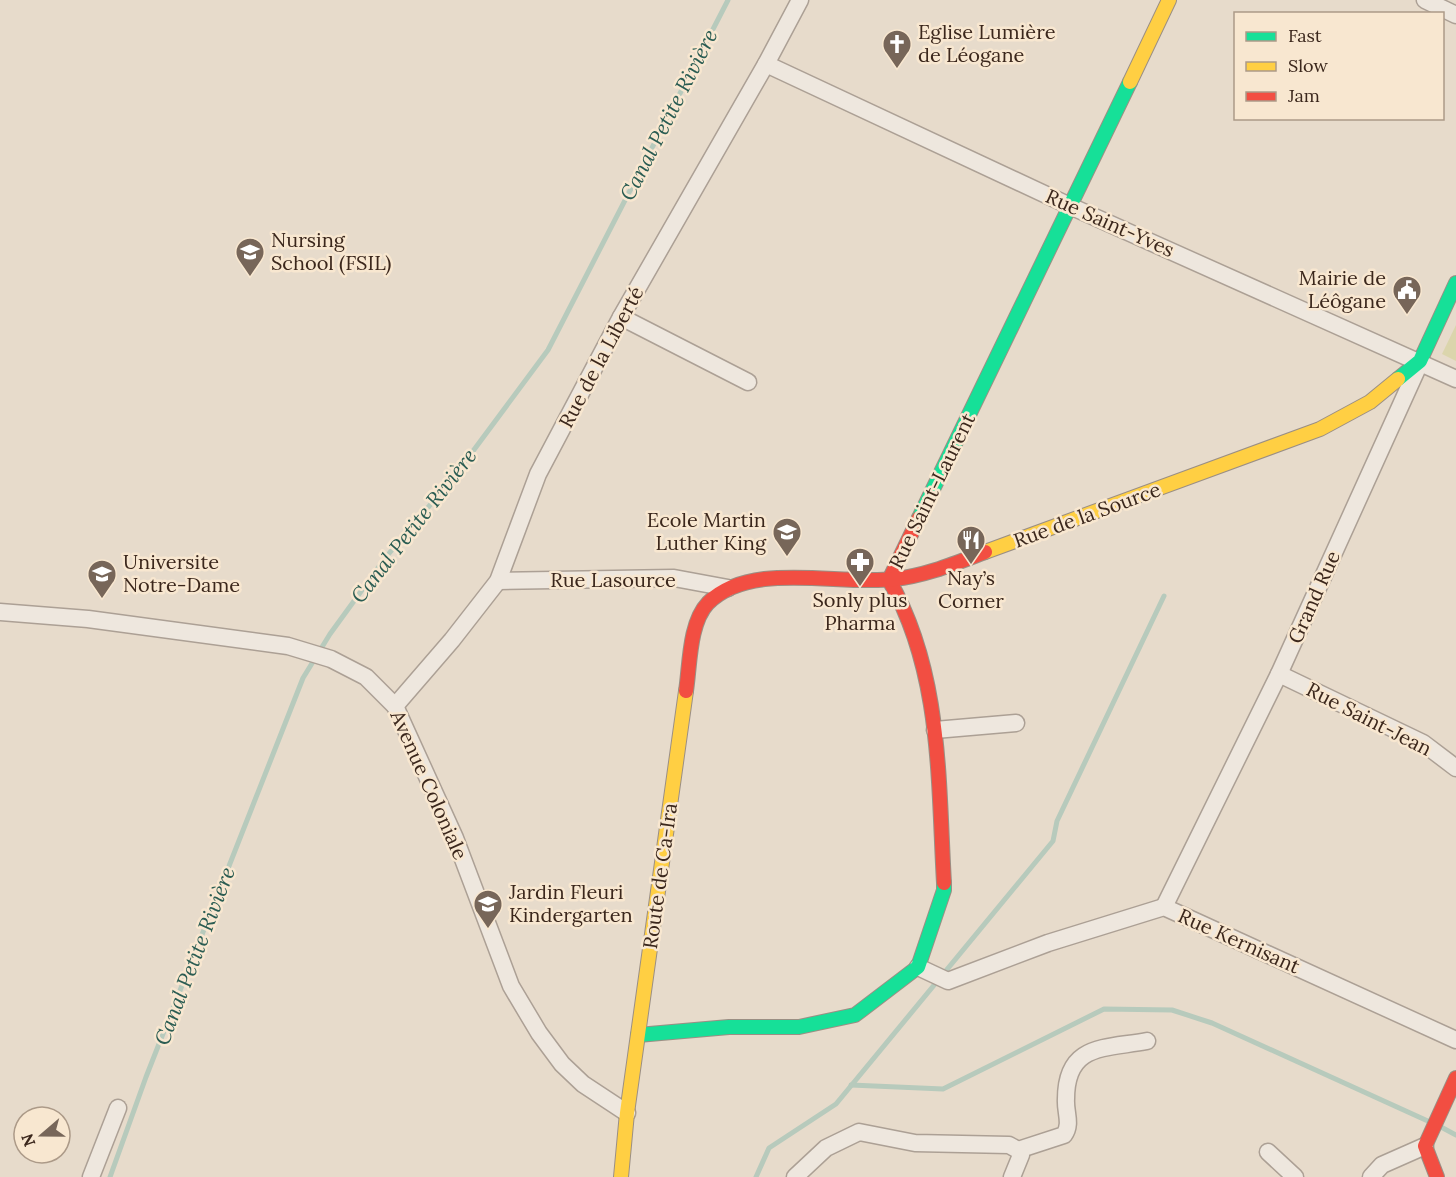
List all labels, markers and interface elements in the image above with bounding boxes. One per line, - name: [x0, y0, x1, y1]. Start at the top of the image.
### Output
- legend: [1234, 12, 1444, 120]
- place label: Eglise Lumière de Léogane: [918, 19, 1056, 67]
- water label: Canal Petite Rivière: [614, 24, 723, 205]
- text: Fast: [1288, 24, 1322, 47]
- church icon: Eglise Lumière de Léogane: [881, 28, 913, 70]
- text: Slow: [1288, 54, 1328, 77]
- text: Jam: [1287, 84, 1320, 107]
- street label: Rue Saint-Yves: [1042, 183, 1178, 262]
- place label: Nursing School (FSIL): [271, 227, 391, 276]
- school or university icon: Nursing School (FSIL): [234, 236, 266, 278]
- place label: Mairie de Léôgane: [1299, 265, 1386, 313]
- public building icon: Mairie de Léôgane: [1391, 274, 1423, 316]
- street label: Rue de la Liberté: [553, 282, 648, 432]
- street label: Rue Saint-Laurent: [883, 409, 980, 573]
- water label: Canal Petite Rivière: [345, 443, 482, 608]
- street label: Rue de la Source: [1010, 476, 1164, 553]
- place label: Ecole Martin Luther King: [647, 507, 767, 555]
- school or university icon: Ecole Martin Luther King: [771, 516, 803, 558]
- restaurant icon: Nay’s Corner: [955, 524, 987, 566]
- pharmacy icon: Sonly plus Pharma: [844, 546, 876, 588]
- street label: Grand Rue: [1282, 546, 1345, 647]
- place label: Universite Notre-Dame: [123, 549, 240, 597]
- school or university icon: Universite Notre-Dame: [86, 558, 118, 600]
- place label: Nay’s Corner: [938, 565, 1004, 613]
- street label: Rue Lasource: [550, 567, 676, 592]
- place label: Sonly plus Pharma: [813, 587, 907, 635]
- street label: Rue Saint-Jean: [1302, 676, 1436, 761]
- street label: Avenue Coloniale: [385, 706, 474, 863]
- street label: Route de Ca-Ira: [637, 801, 682, 951]
- water label: Canal Petite Rivière: [148, 863, 241, 1049]
- place label: Jardin Fleuri Kindergarten: [508, 879, 633, 927]
- school or university icon: Jardin Fleuri Kindergarten: [472, 888, 504, 930]
- street label: Rue Kernisant: [1175, 903, 1304, 979]
- north arrow: [12, 1105, 72, 1165]
- text: N: [16, 1131, 39, 1149]

